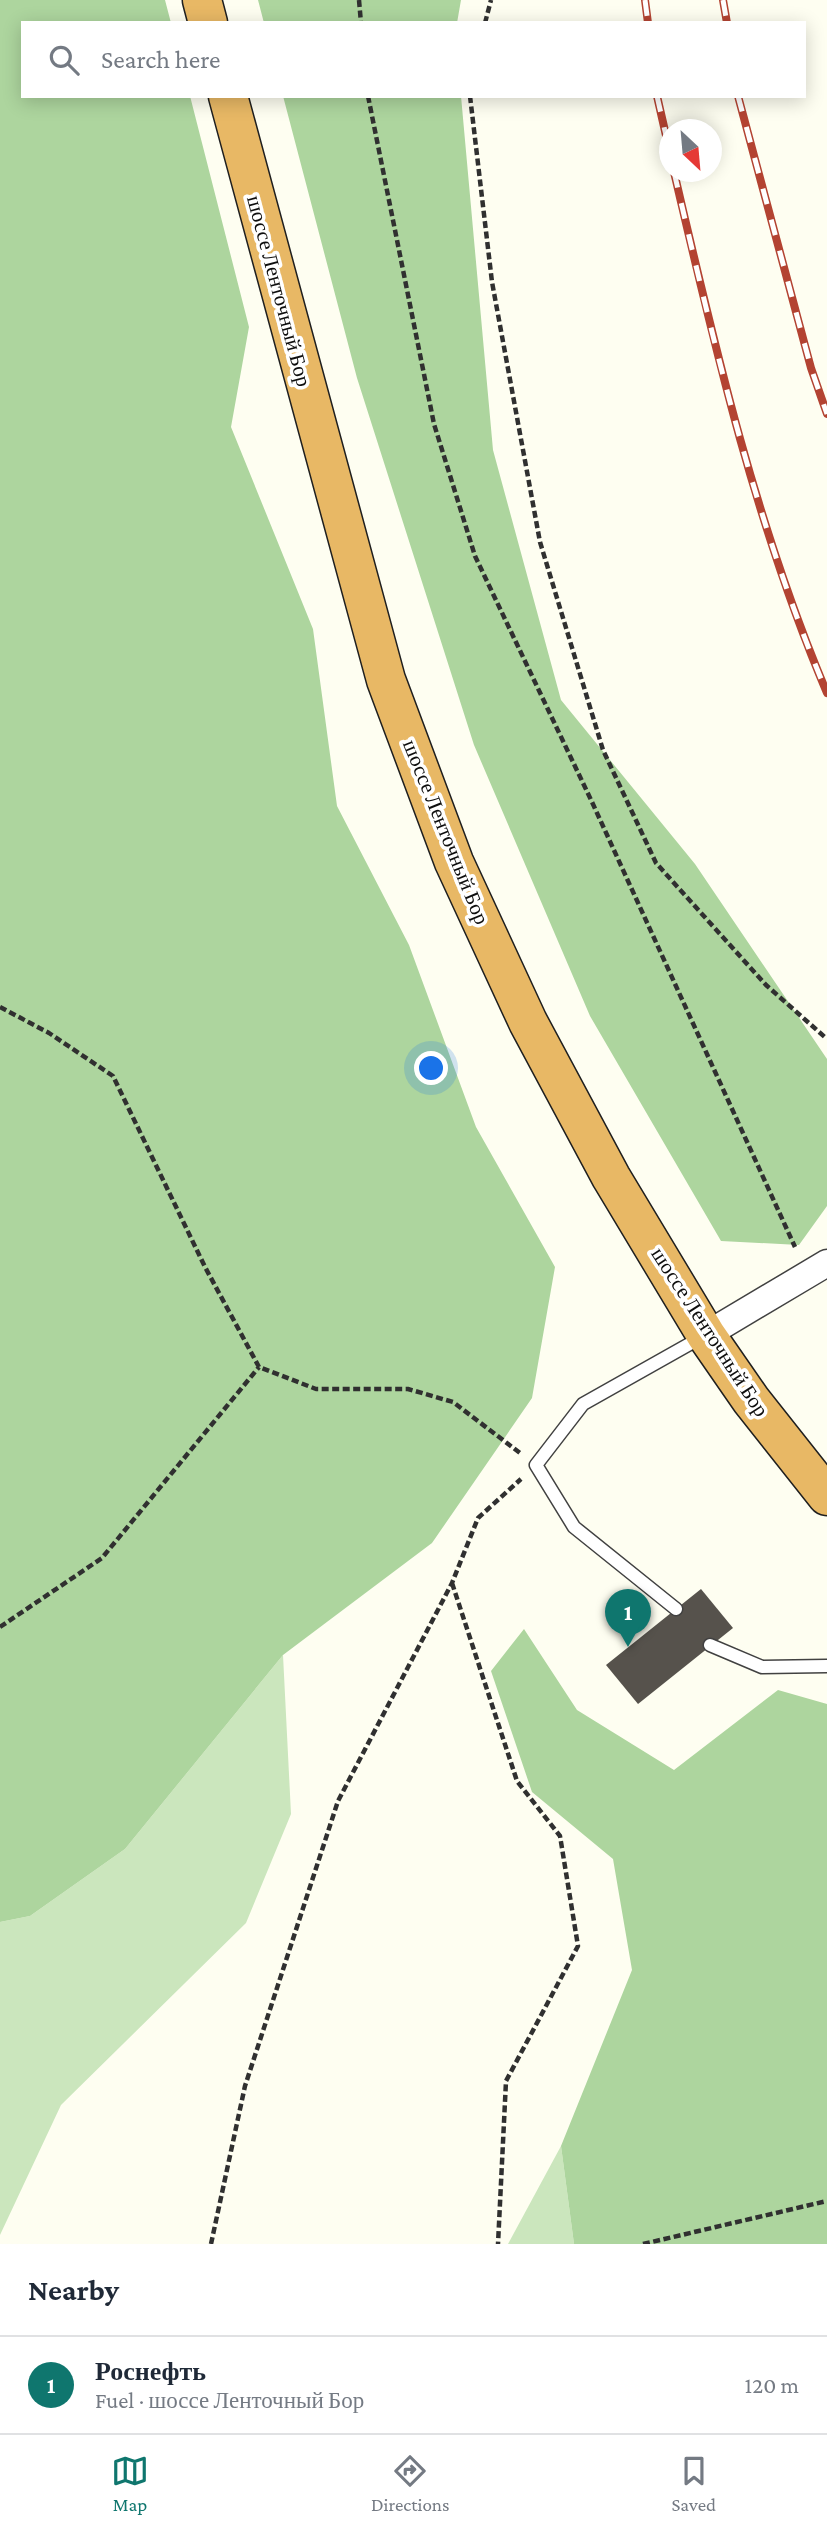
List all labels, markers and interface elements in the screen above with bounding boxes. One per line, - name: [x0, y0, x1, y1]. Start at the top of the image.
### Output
- search box: [21, 21, 806, 98]
- icon: search: [45, 41, 83, 79]
- text: Search here: [101, 45, 220, 74]
- north arrow: [659, 119, 722, 182]
- street label: шоссе Ленточный Бор: [242, 193, 316, 389]
- street label: шоссе Ленточный Бор: [398, 736, 494, 928]
- your location: [414, 1051, 448, 1085]
- street label: шоссе Ленточный Бор: [646, 1243, 774, 1421]
- pin: 1: [605, 1589, 651, 1647]
- text: Nearby: [28, 2273, 119, 2306]
- text: Роснефть: [95, 2357, 206, 2386]
- text: 1: [47, 2372, 55, 2398]
- text: 120 m: [745, 2372, 799, 2398]
- text: Fuel · шоссе Ленточный Бор: [95, 2387, 364, 2413]
- tab: Map: [111, 2452, 149, 2515]
- tab: Directions: [371, 2452, 450, 2515]
- tab: Saved: [671, 2452, 716, 2515]

